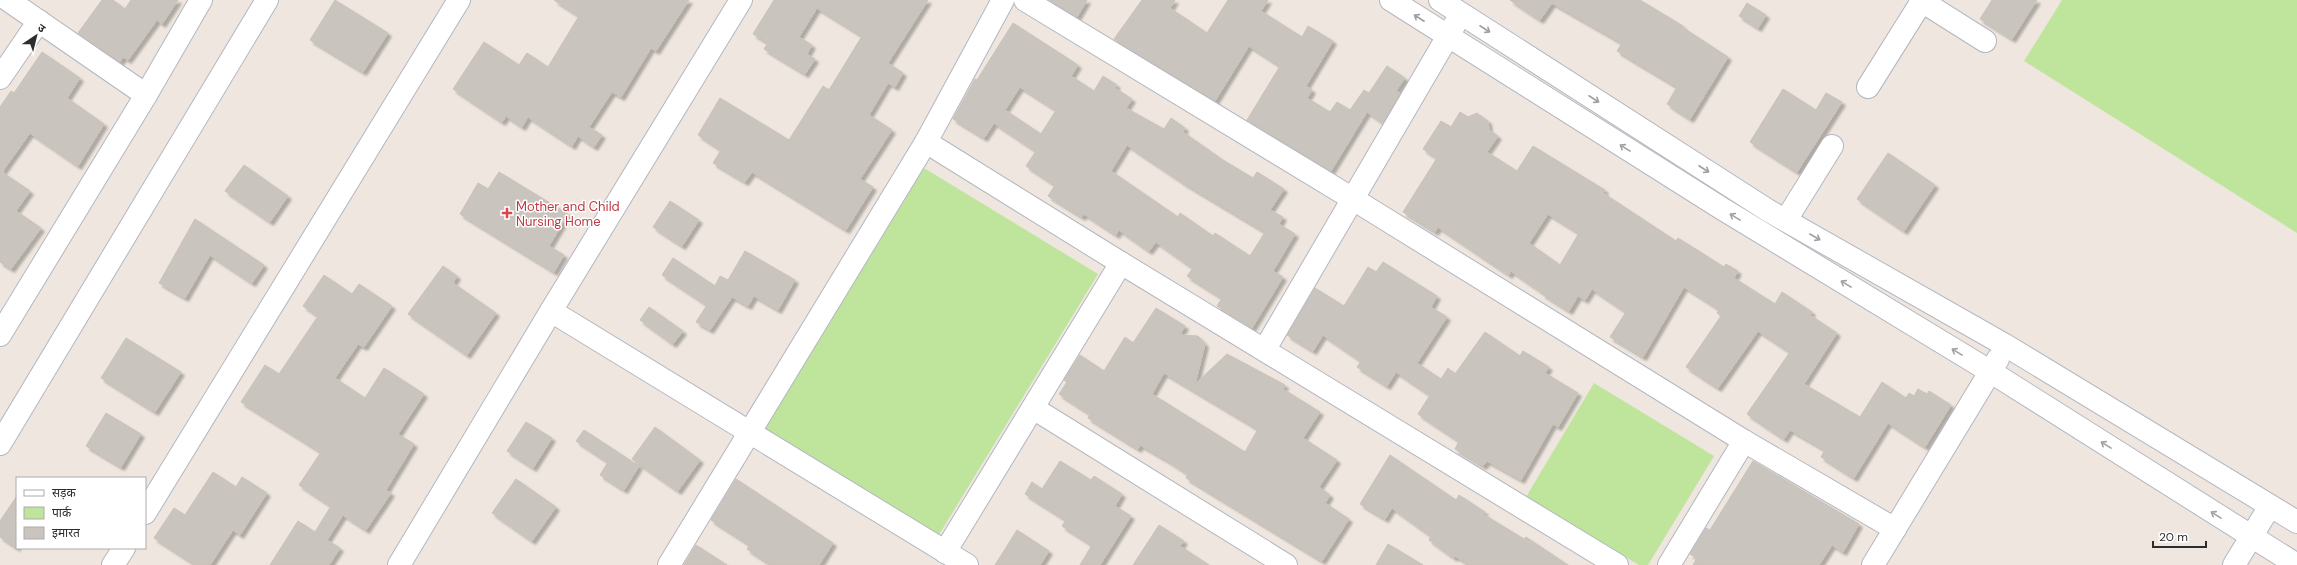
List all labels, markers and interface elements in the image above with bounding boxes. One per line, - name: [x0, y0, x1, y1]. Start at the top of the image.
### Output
- one-way arrow: [1414, 14, 1425, 22]
- north arrow: [16, 16, 56, 56]
- text: उ: [35, 20, 49, 36]
- one-way arrow: [1479, 25, 1491, 33]
- one-way arrow: [1588, 95, 1599, 103]
- one-way arrow: [1620, 144, 1631, 152]
- one-way arrow: [1698, 165, 1709, 173]
- place label: Mother and Child Nursing Home: [516, 198, 620, 230]
- marker: Mother and Child Nursing Home: [501, 207, 513, 219]
- one-way arrow: [1729, 212, 1741, 220]
- one-way arrow: [1809, 233, 1821, 241]
- one-way arrow: [1840, 280, 1852, 288]
- one-way arrow: [1952, 348, 1963, 356]
- one-way arrow: [2100, 441, 2112, 449]
- legend: [16, 477, 146, 549]
- text: सड़क: [52, 485, 77, 501]
- text: पार्क: [52, 505, 72, 521]
- one-way arrow: [2210, 510, 2222, 518]
- scale bar: [2153, 523, 2206, 549]
- text: इमारत: [52, 525, 81, 541]
- text: 20 m: [2159, 529, 2188, 545]

